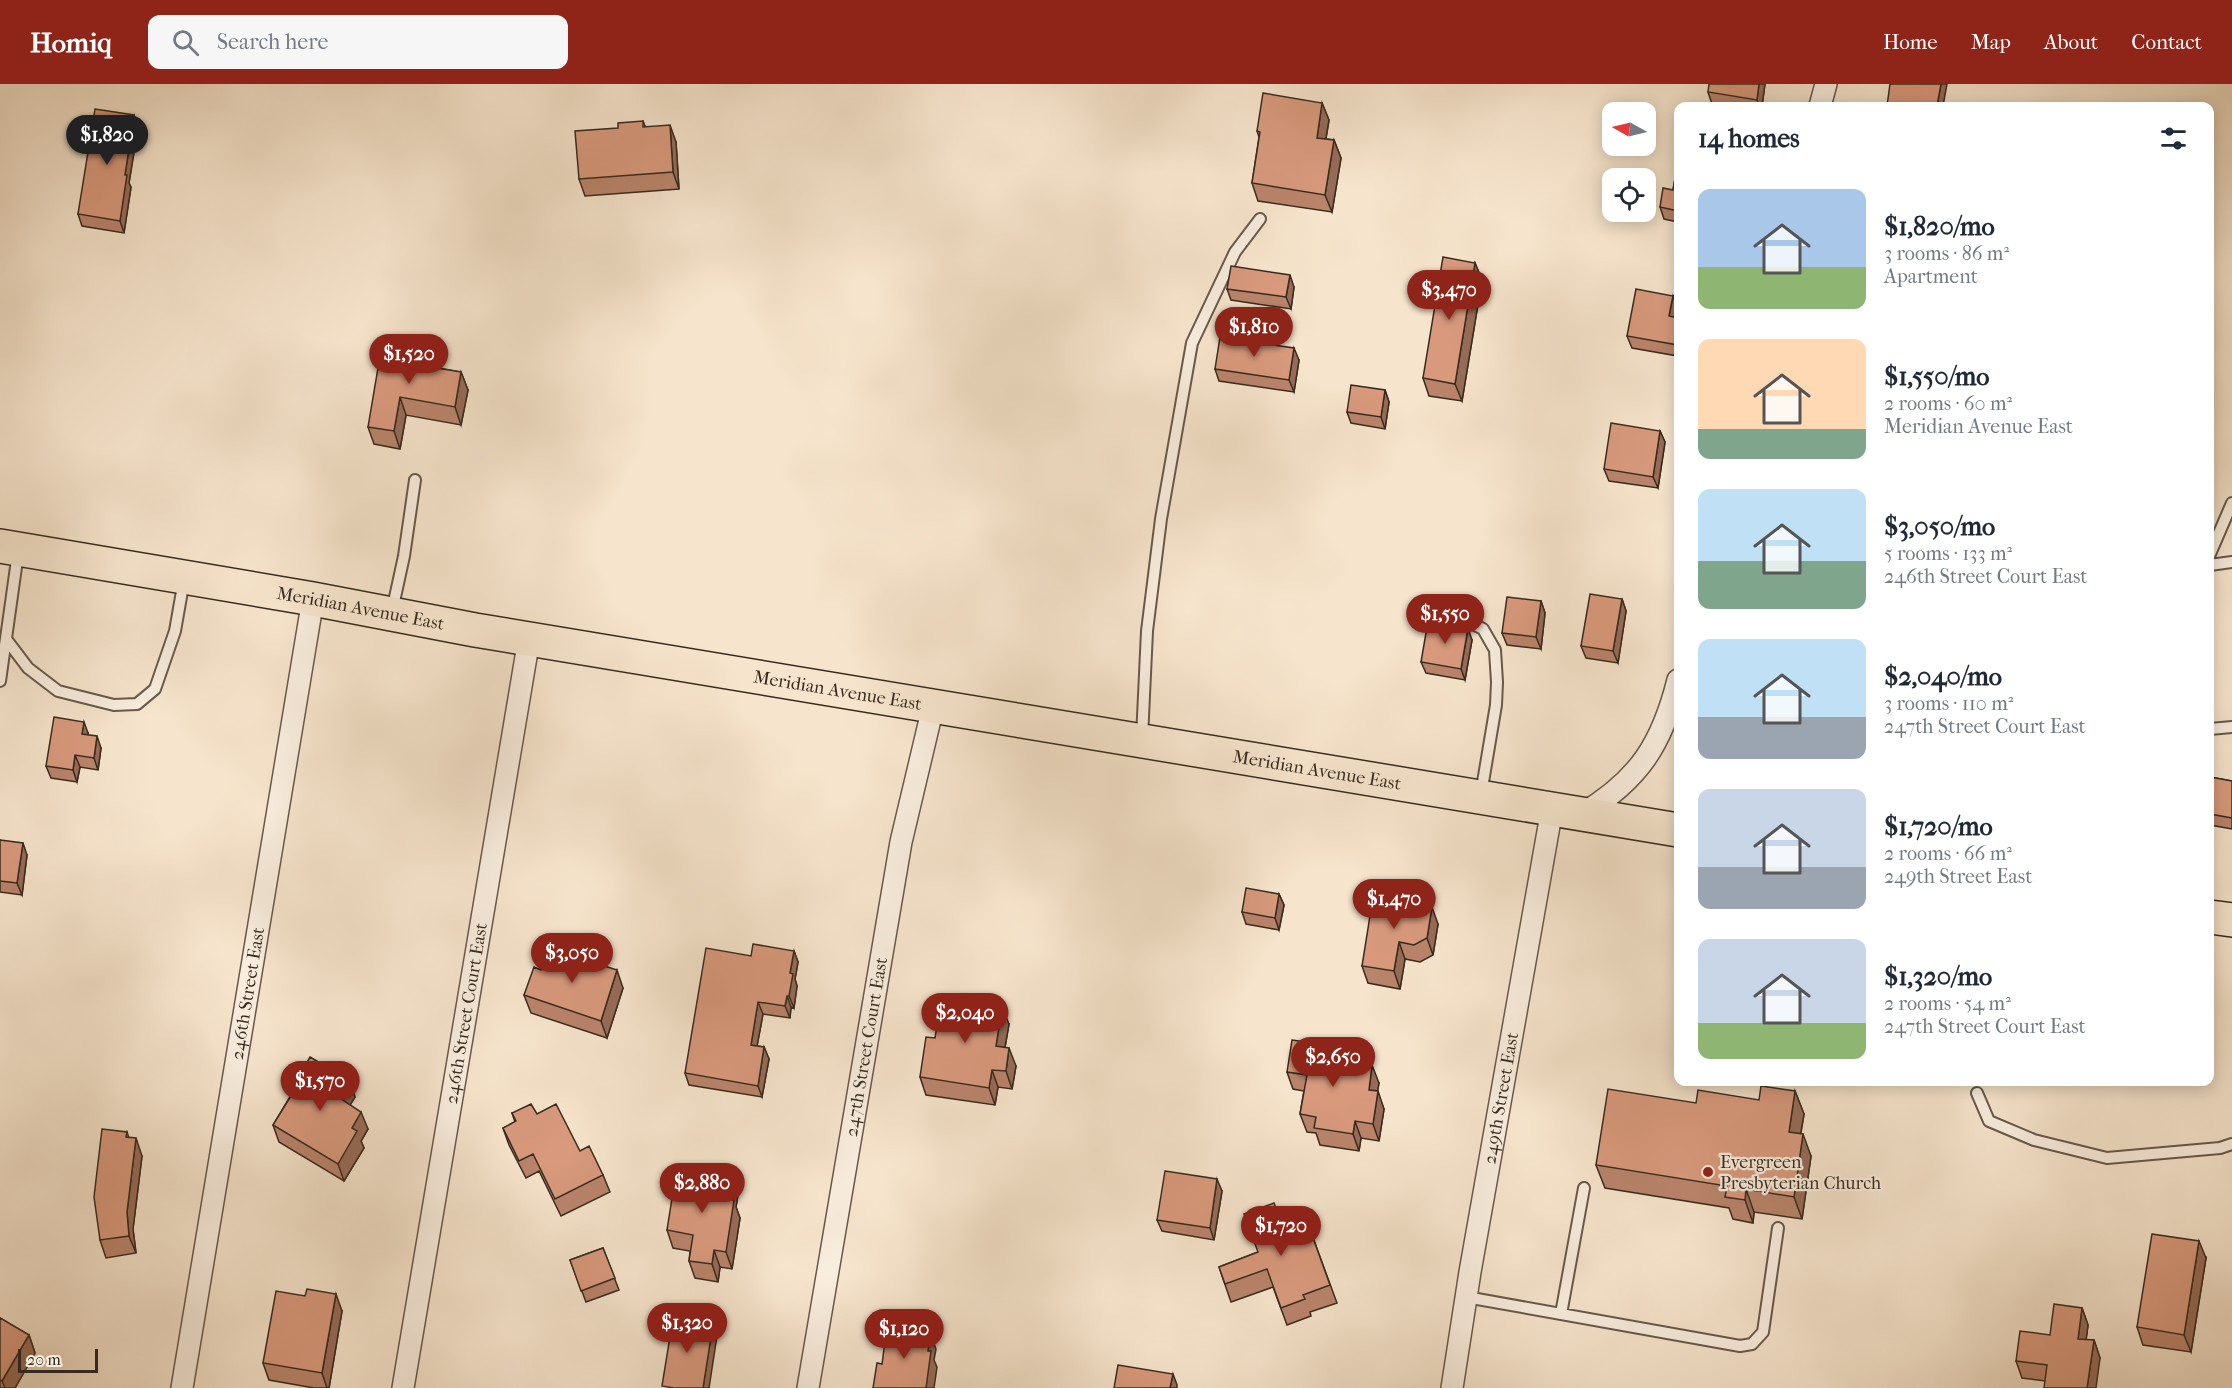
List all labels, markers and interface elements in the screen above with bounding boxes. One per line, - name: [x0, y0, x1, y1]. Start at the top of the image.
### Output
- search box: [148, 15, 568, 69]
- text: Homiq: [30, 26, 112, 59]
- icon: search: [169, 26, 202, 59]
- text: Search here: [217, 29, 328, 55]
- text: Home: [1883, 30, 1938, 54]
- text: Map: [1971, 30, 2011, 54]
- text: About: [2044, 30, 2098, 54]
- text: Contact: [2131, 30, 2202, 54]
- north arrow: [1602, 102, 1656, 156]
- map controls: [1602, 102, 1656, 222]
- pin: $1,820: [58, 115, 156, 166]
- icon: filters: [2157, 122, 2190, 155]
- text: $1,820: [80, 123, 134, 146]
- text: 14 homes: [1698, 123, 1800, 154]
- button: locate: [1602, 168, 1656, 222]
- text: $1,820/mo: [1884, 211, 1995, 242]
- icon: home: [1746, 213, 1818, 285]
- text: 3 rooms · 86 m²: [1884, 242, 2009, 265]
- text: Apartment: [1884, 265, 1978, 288]
- pin: $3,470: [1400, 270, 1498, 321]
- text: $3,470: [1421, 278, 1477, 301]
- pin: $1,810: [1205, 307, 1303, 358]
- text: $1,810: [1229, 315, 1279, 338]
- pin: $1,520: [360, 334, 458, 385]
- text: $1,520: [383, 342, 435, 365]
- text: $1,550/mo: [1884, 361, 1990, 392]
- icon: home: [1746, 363, 1818, 435]
- text: 2 rooms · 60 m²: [1884, 392, 2012, 415]
- text: Meridian Avenue East: [1884, 415, 2073, 438]
- text: $3,050/mo: [1884, 511, 1995, 542]
- icon: home: [1746, 513, 1818, 585]
- text: 5 rooms · 133 m²: [1884, 542, 2012, 565]
- text: 246th Street Court East: [1884, 565, 2087, 588]
- street label: Meridian Avenue East: [275, 583, 447, 635]
- pin: $1,550: [1396, 594, 1494, 645]
- text: $1,550: [1420, 602, 1470, 625]
- text: $2,040/mo: [1884, 661, 2002, 692]
- icon: home: [1746, 663, 1818, 735]
- street label: Meridian Avenue East: [752, 666, 924, 715]
- text: 3 rooms · 110 m²: [1884, 692, 2013, 715]
- text: 247th Street Court East: [1884, 715, 2086, 738]
- street label: Meridian Avenue East: [1231, 746, 1403, 795]
- text: $1,720/mo: [1884, 811, 1993, 842]
- icon: home: [1746, 813, 1818, 885]
- text: 2 rooms · 66 m²: [1884, 842, 2012, 865]
- text: 249th Street East: [1884, 865, 2032, 888]
- pin: $1,470: [1345, 879, 1443, 930]
- text: $1,470: [1367, 887, 1421, 910]
- street label: 246th Street Court East: [441, 921, 492, 1105]
- street label: 246th Street East: [227, 925, 269, 1061]
- pin: $3,050: [523, 933, 621, 984]
- text: $3,050: [545, 941, 599, 964]
- street label: 247th Street Court East: [841, 955, 892, 1138]
- text: $1,320/mo: [1884, 961, 1992, 992]
- icon: home: [1746, 963, 1818, 1035]
- text: 2 rooms · 54 m²: [1884, 992, 2011, 1015]
- pin: $2,040: [916, 993, 1014, 1044]
- text: $2,040: [935, 1001, 995, 1024]
- text: 247th Street Court East: [1884, 1015, 2086, 1038]
- street label: 249th Street East: [1479, 1030, 1523, 1166]
- pin: $2,650: [1284, 1037, 1382, 1088]
- text: $2,650: [1305, 1045, 1361, 1068]
- pin: $1,570: [271, 1061, 369, 1112]
- text: $1,570: [295, 1069, 345, 1092]
- place label: Evergreen Presbyterian Church: [1720, 1152, 1881, 1194]
- pin: $2,880: [653, 1163, 751, 1214]
- marker: Evergreen Presbyterian Church: [1701, 1165, 1715, 1179]
- text: $2,880: [674, 1171, 730, 1194]
- pin: $1,720: [1232, 1206, 1330, 1257]
- text: $1,720: [1255, 1214, 1307, 1237]
- pin: $1,320: [638, 1303, 736, 1354]
- pin: $1,120: [855, 1309, 953, 1360]
- text: $1,320: [661, 1311, 713, 1334]
- text: $1,120: [879, 1317, 929, 1340]
- scale bar: [18, 1346, 98, 1374]
- text: 20 m: [27, 1350, 61, 1369]

